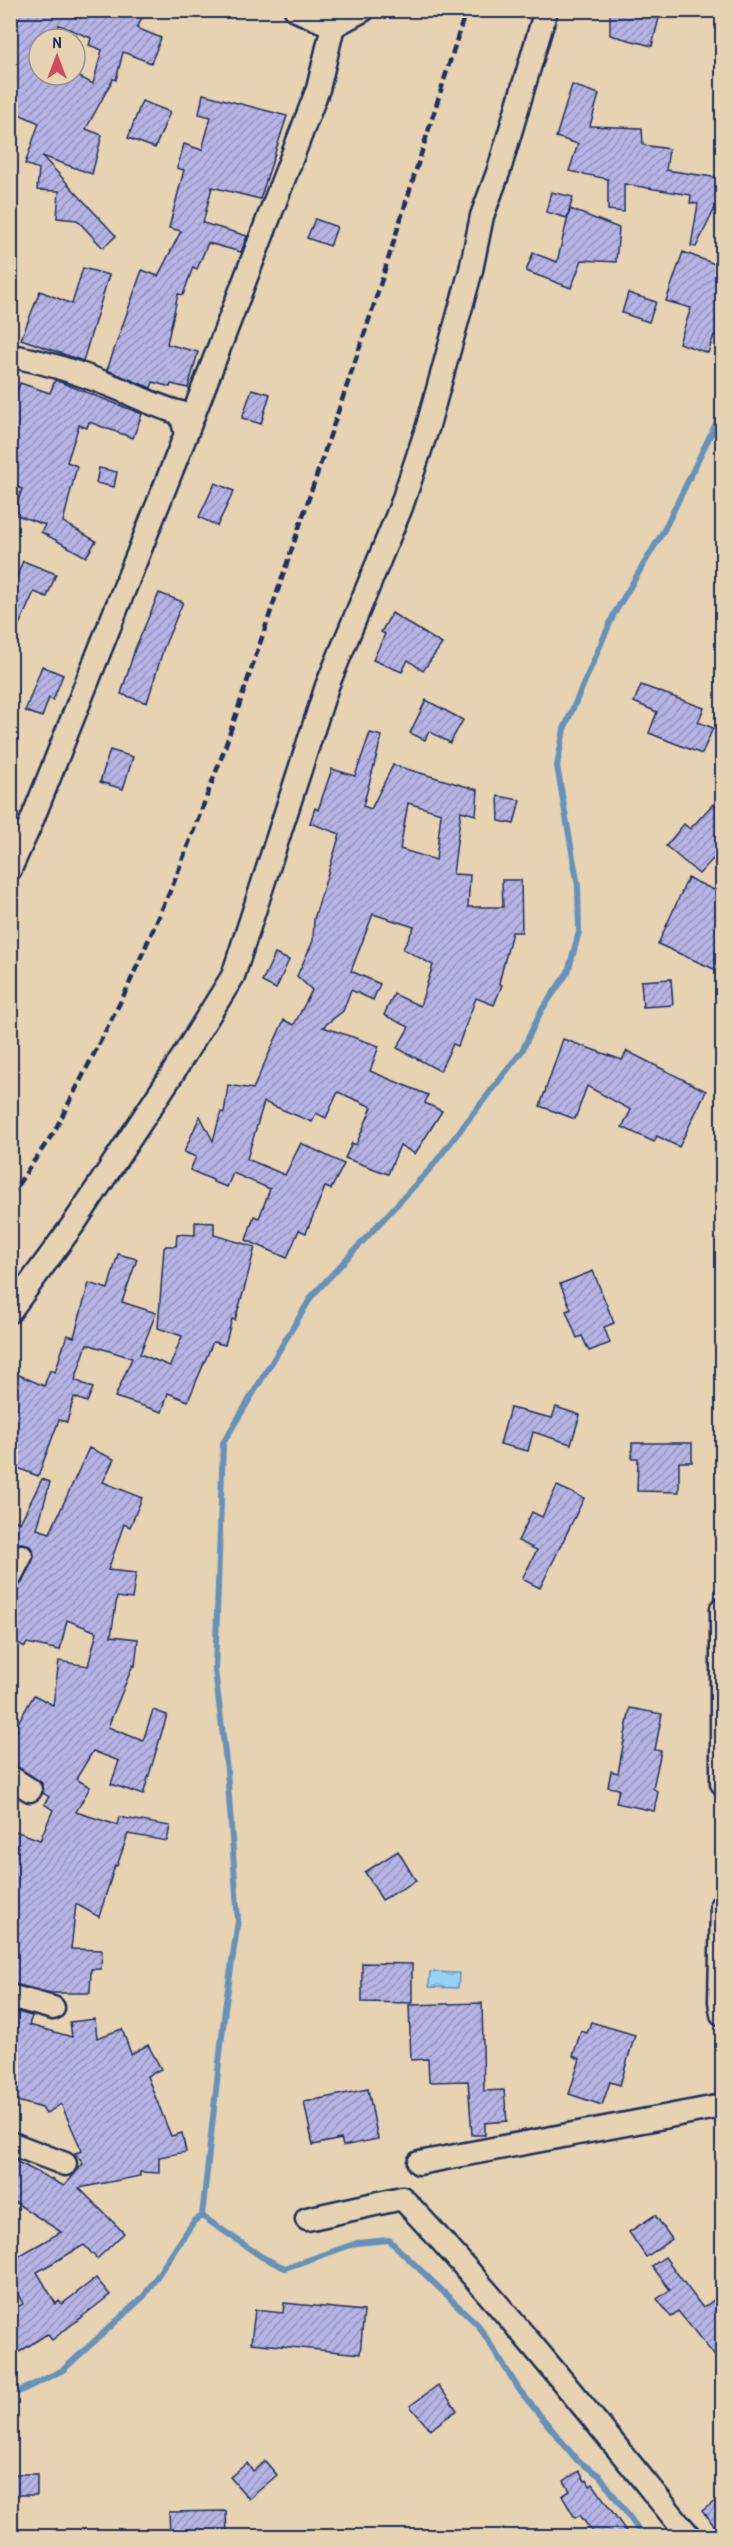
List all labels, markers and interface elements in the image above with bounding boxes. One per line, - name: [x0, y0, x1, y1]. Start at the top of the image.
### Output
- north arrow: [27, 27, 87, 87]
- text: N: [53, 31, 62, 53]

